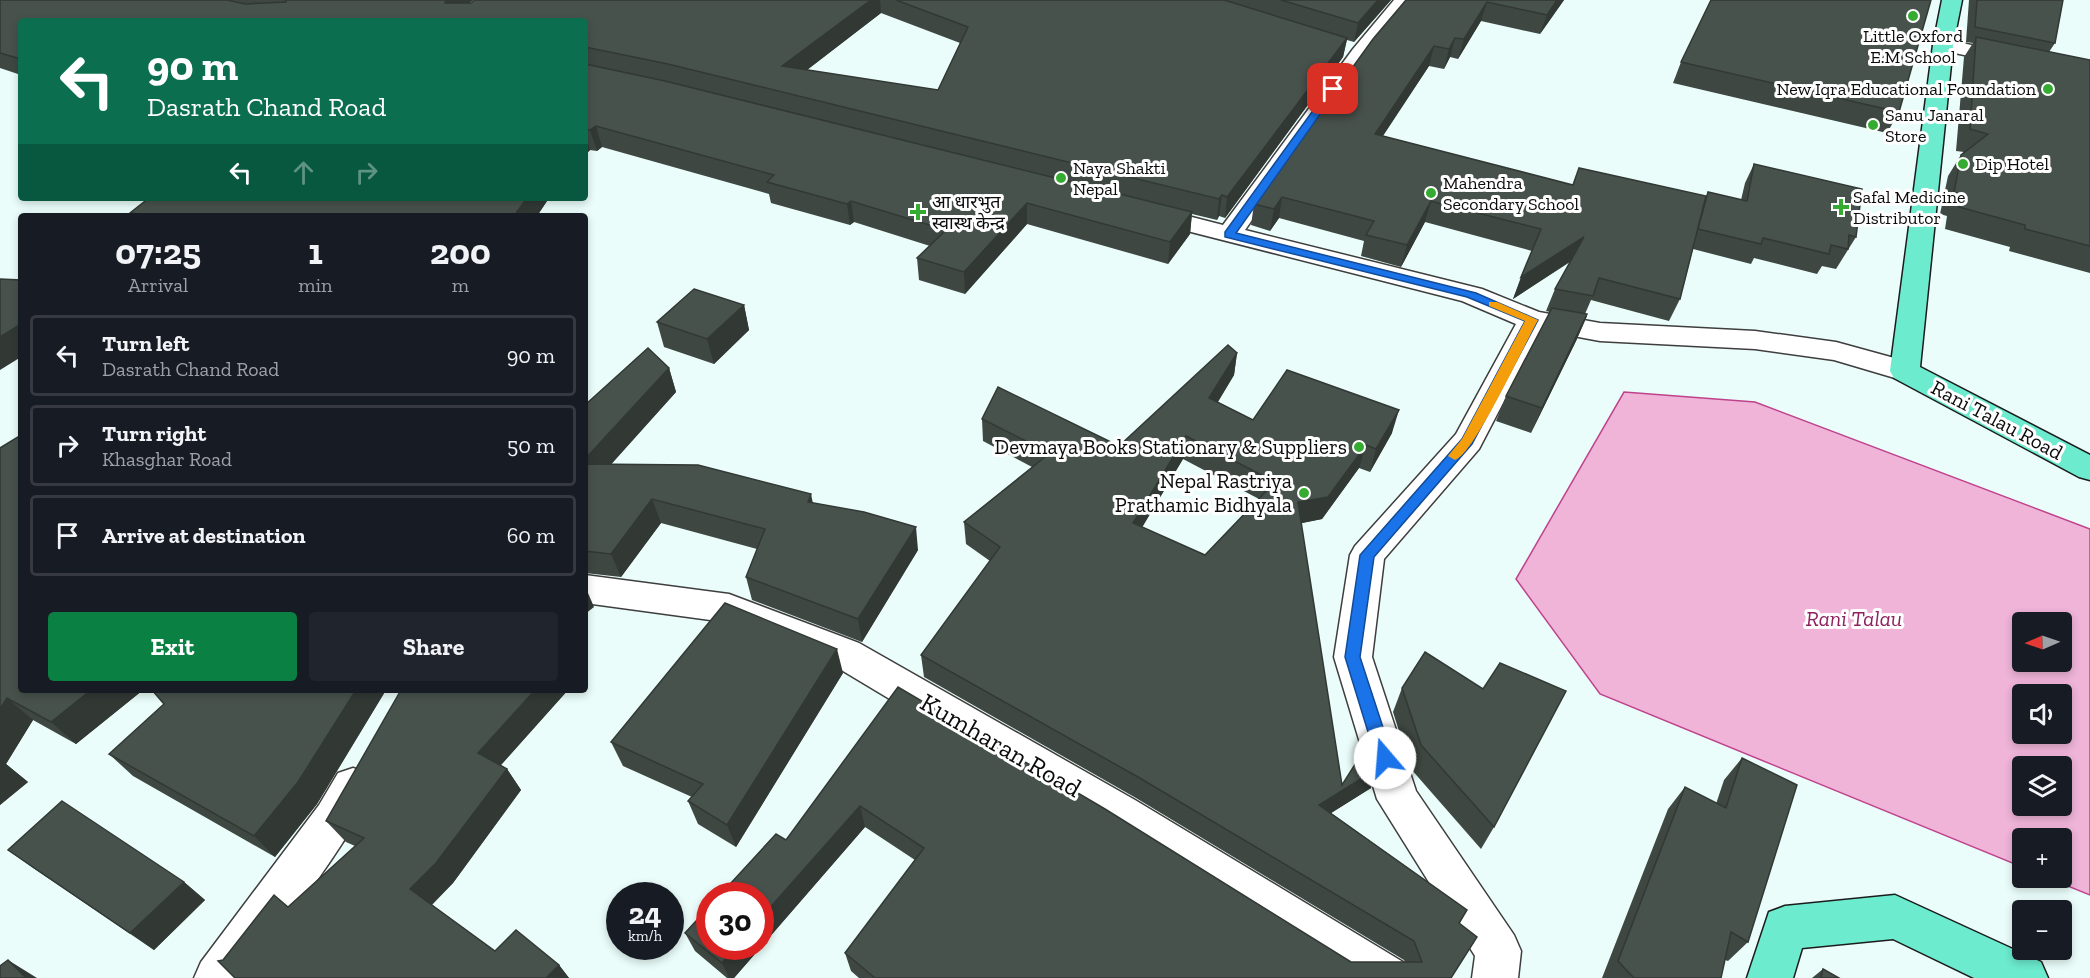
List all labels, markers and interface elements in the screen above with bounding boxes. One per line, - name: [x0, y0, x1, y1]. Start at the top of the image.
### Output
- marker: Little Oxford E.M School: [1906, 9, 1920, 23]
- place label: Little Oxford E.M School: [1863, 25, 1963, 68]
- text: 90 m: [147, 40, 238, 91]
- icon: left: [48, 42, 126, 120]
- pin: [1307, 63, 1358, 114]
- icon: arrive: [1316, 72, 1349, 105]
- place label: New Iqra Educational Foundation: [1776, 78, 2037, 100]
- marker: New Iqra Educational Foundation: [2041, 82, 2055, 96]
- text: Dasrath Chand Road: [147, 91, 386, 123]
- place label: Sanu Janaral Store: [1885, 104, 1984, 147]
- marker: Sanu Janaral Store: [1866, 118, 1880, 132]
- place label: Dip Hotel: [1975, 153, 2049, 175]
- icon: left: [224, 156, 257, 189]
- icon: ahead: [287, 156, 320, 189]
- icon: right: [350, 156, 383, 189]
- place label: Naya Shakti Nepal: [1073, 157, 1166, 200]
- marker: Dip Hotel: [1956, 157, 1970, 171]
- marker: Naya Shakti Nepal: [1054, 171, 1068, 185]
- place label: Mahendra Secondary School: [1443, 172, 1579, 215]
- marker: Mahendra Secondary School: [1424, 186, 1438, 200]
- place label: Safal Medicine Distributor: [1853, 186, 1966, 229]
- place label: आ धारभुत स्वास्थ केन्द्र: [932, 191, 1005, 234]
- marker: Safal Medicine Distributor: [1834, 200, 1848, 214]
- marker: आ धारभुत स्वास्थ केन्द्र: [909, 203, 927, 221]
- text: 07:25: [115, 230, 201, 273]
- text: 1: [308, 230, 323, 273]
- text: 200: [430, 230, 491, 273]
- text: Arrival: [128, 273, 188, 297]
- text: min: [298, 273, 333, 297]
- text: m: [452, 273, 469, 297]
- text: Turn left: [102, 330, 189, 357]
- icon: left: [51, 339, 84, 372]
- text: 90 m: [507, 342, 555, 369]
- text: Dasrath Chand Road: [102, 357, 279, 381]
- street label: Rani Talau Road: [1927, 374, 2068, 465]
- text: Turn right: [102, 420, 206, 447]
- icon: right: [51, 429, 84, 462]
- text: 50 m: [507, 432, 555, 459]
- place label: Devmaya Books Stationary & Suppliers: [994, 434, 1347, 459]
- marker: Devmaya Books Stationary & Suppliers: [1352, 440, 1366, 454]
- text: Khasghar Road: [102, 447, 232, 471]
- place label: Nepal Rastriya Prathamic Bidhyala: [1115, 468, 1292, 517]
- marker: Nepal Rastriya Prathamic Bidhyala: [1297, 486, 1311, 500]
- icon: arrive: [51, 519, 84, 552]
- text: Arrive at destination: [102, 522, 305, 549]
- text: 60 m: [507, 522, 555, 549]
- water label: Rani Talau: [1806, 605, 1902, 632]
- button: Exit: [48, 612, 297, 681]
- button: Share: [309, 612, 558, 681]
- north arrow: [2012, 612, 2072, 672]
- map controls: [2012, 612, 2072, 960]
- button: sound: [2012, 684, 2072, 744]
- street label: Kumharan Road: [915, 686, 1087, 804]
- position arrow: [1353, 726, 1417, 790]
- button: layers: [2012, 756, 2072, 816]
- button: +: [2012, 828, 2072, 888]
- speed limit sign: 30: [696, 882, 774, 960]
- text: 24: [628, 896, 662, 932]
- button: −: [2012, 900, 2072, 960]
- text: km/h: [628, 927, 662, 945]

